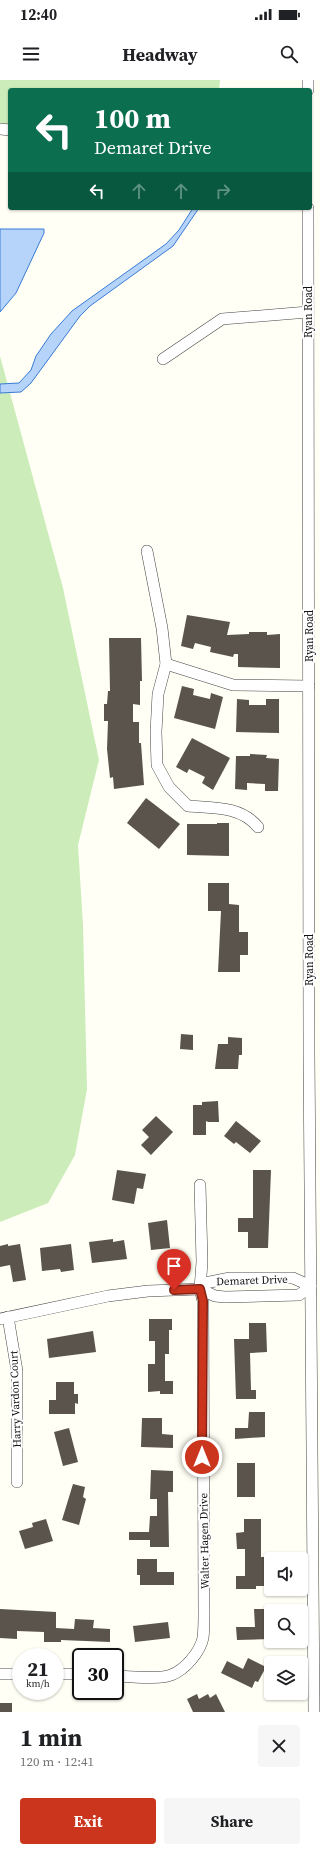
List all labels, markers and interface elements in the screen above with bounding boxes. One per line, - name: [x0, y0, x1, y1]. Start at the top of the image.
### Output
- text: 12:40: [20, 4, 57, 25]
- text: Headway: [122, 42, 198, 67]
- icon: menu: [20, 43, 42, 65]
- icon: search: [278, 43, 300, 65]
- text: 100 m: [94, 99, 171, 137]
- icon: left: [28, 104, 80, 156]
- text: Demaret Drive: [94, 135, 211, 160]
- icon: left: [86, 180, 108, 202]
- icon: ahead: [128, 180, 150, 202]
- icon: ahead: [170, 180, 192, 202]
- icon: right: [212, 180, 234, 202]
- street label: Ryan Road: [301, 285, 316, 338]
- street label: Ryan Road: [302, 609, 317, 662]
- street label: Ryan Road: [302, 933, 317, 986]
- pin: [157, 1249, 191, 1290]
- icon: arrive: [163, 1255, 185, 1277]
- street label: Demaret Drive: [216, 1272, 288, 1289]
- street label: Harry Vardon Court: [6, 1350, 25, 1448]
- position arrow: [181, 1436, 223, 1478]
- street label: Walter Hagen Drive: [196, 1492, 213, 1589]
- map controls: [264, 1552, 308, 1700]
- button: sound: [264, 1552, 308, 1596]
- button: search: [264, 1604, 308, 1648]
- speed limit sign: 30: [72, 1648, 124, 1700]
- text: 21: [27, 1655, 49, 1683]
- button: layers: [264, 1656, 308, 1700]
- text: km/h: [26, 1677, 50, 1690]
- text: 1 min: [20, 1721, 82, 1754]
- button: close: [258, 1725, 300, 1767]
- text: 120 m · 12:41: [20, 1753, 94, 1770]
- button: Exit: [20, 1798, 156, 1844]
- button: Share: [164, 1798, 300, 1844]

